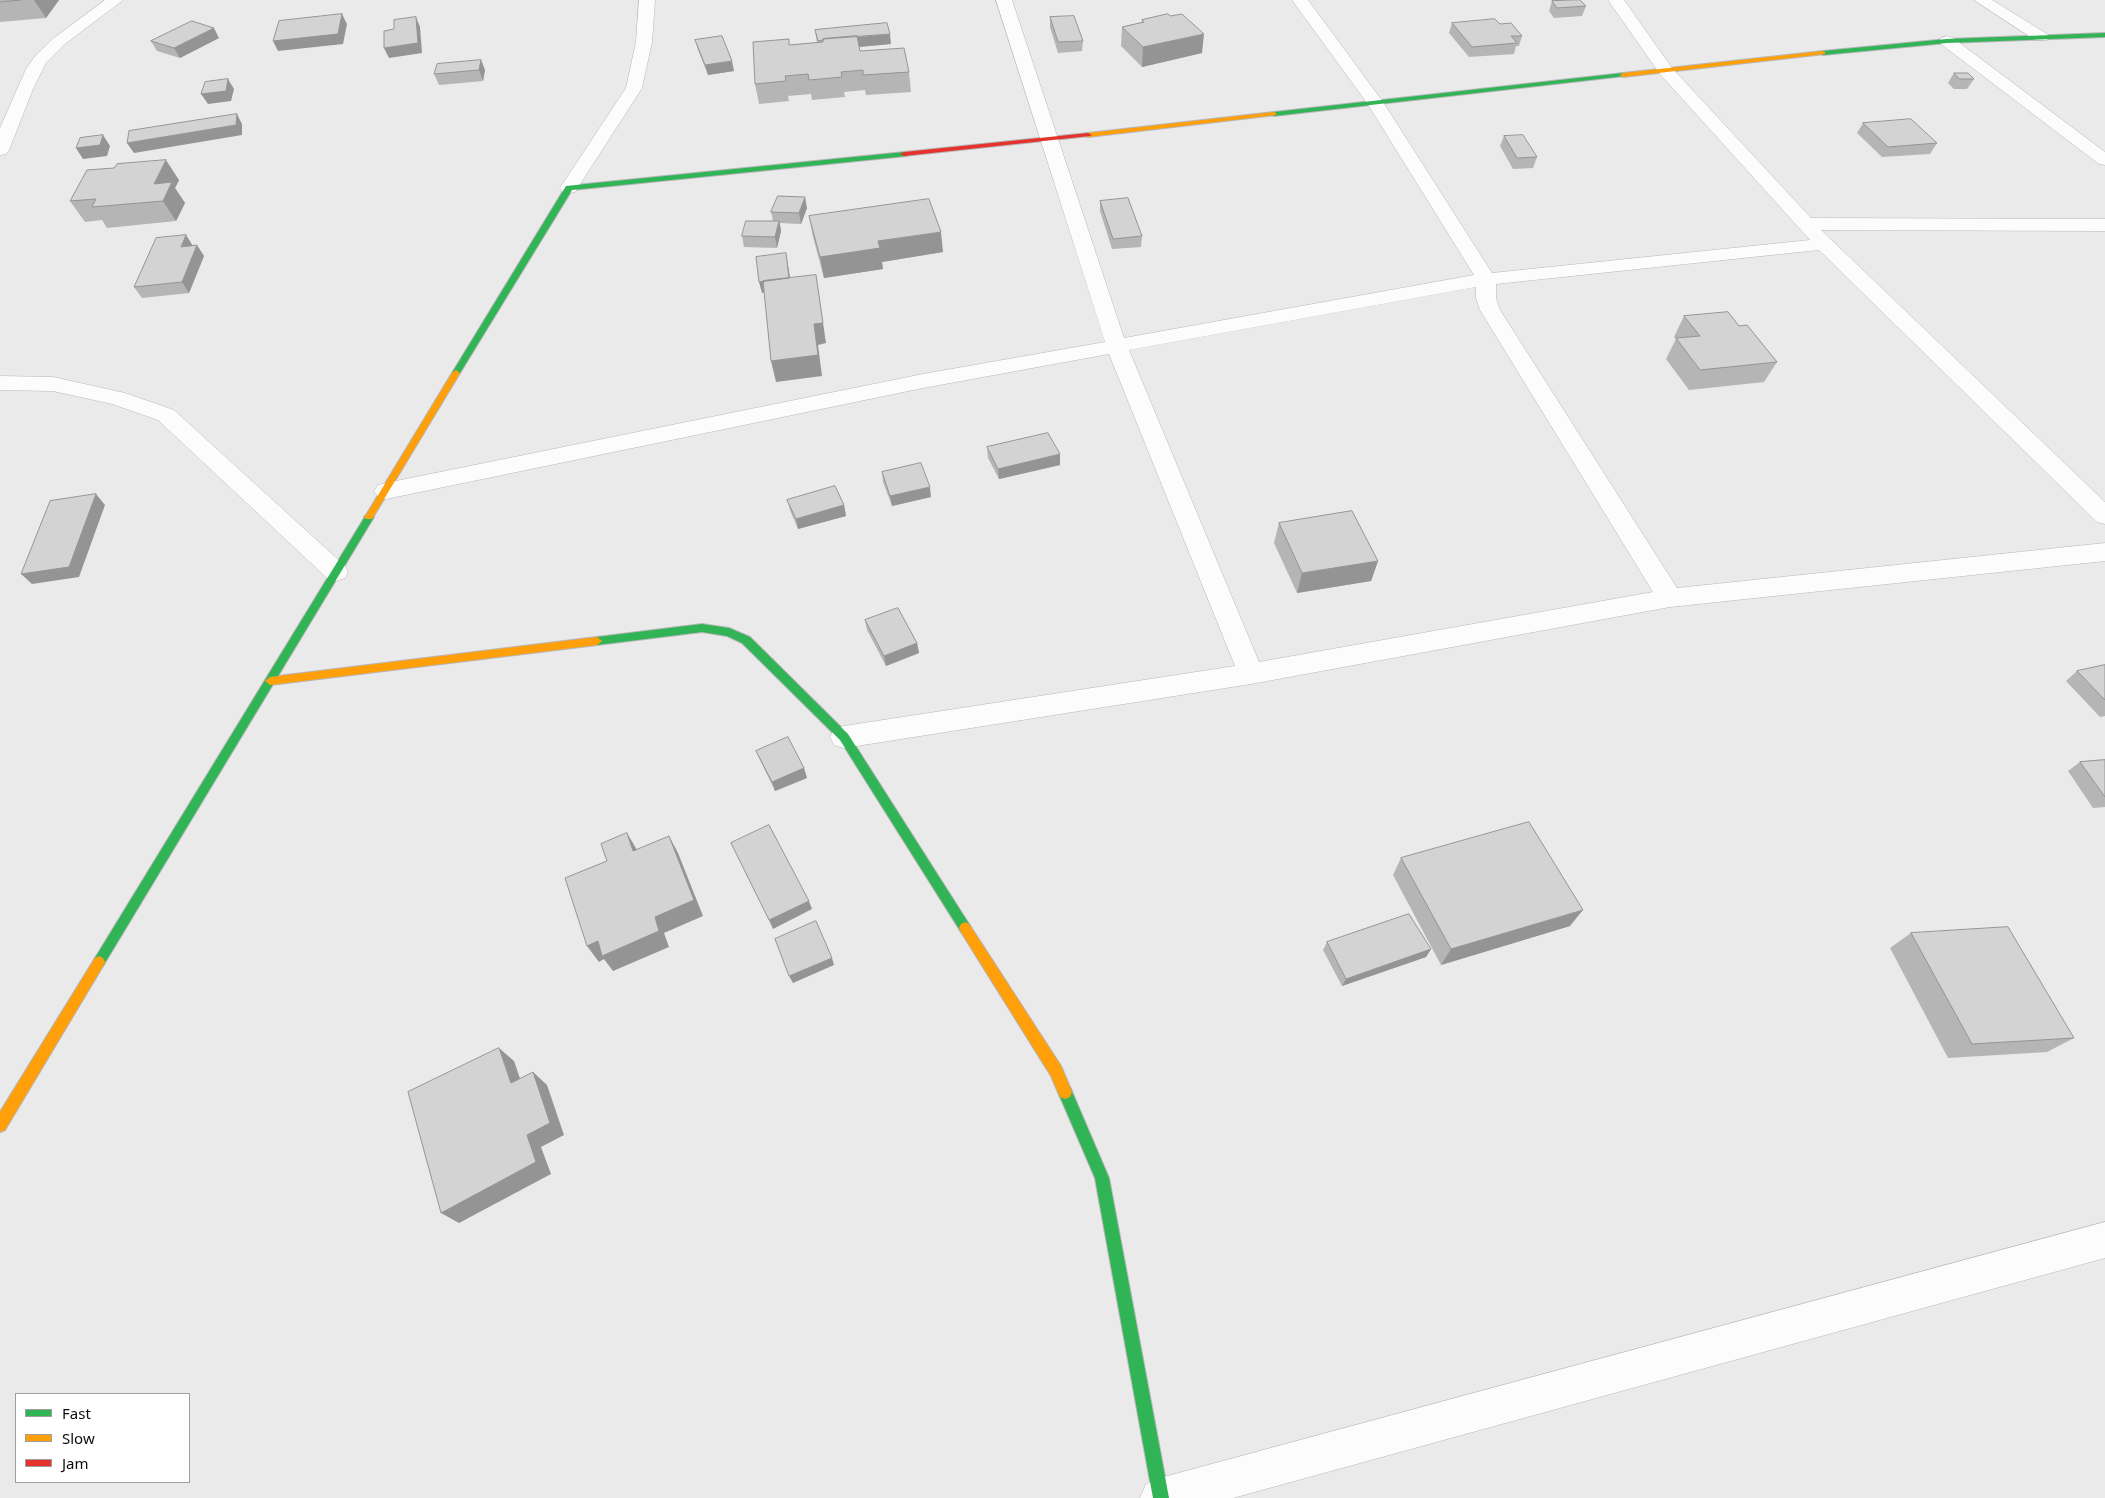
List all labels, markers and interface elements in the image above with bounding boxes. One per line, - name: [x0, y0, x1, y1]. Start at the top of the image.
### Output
- legend: [15, 1393, 190, 1483]
- text: Fast: [62, 1403, 91, 1423]
- text: Slow: [62, 1428, 95, 1448]
- text: Jam: [62, 1453, 89, 1473]

